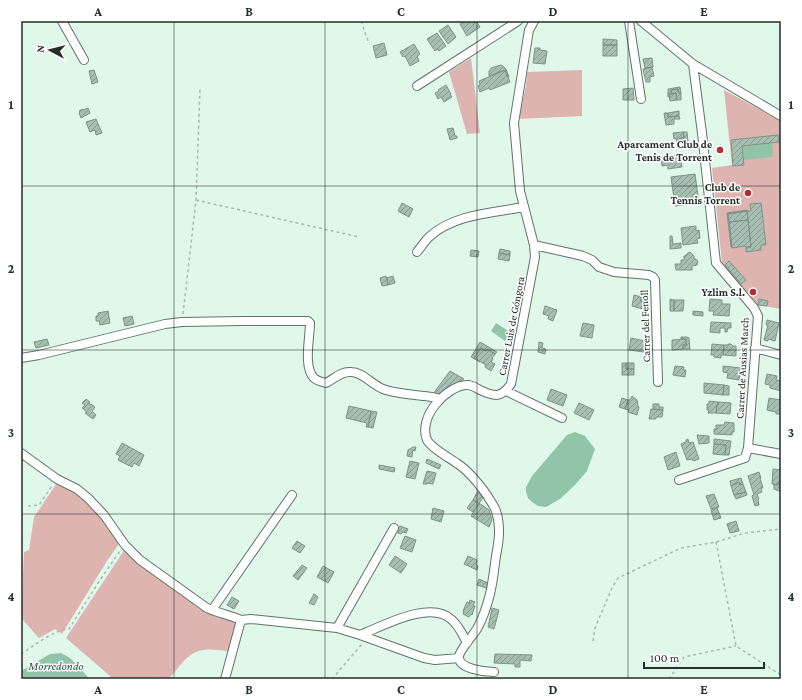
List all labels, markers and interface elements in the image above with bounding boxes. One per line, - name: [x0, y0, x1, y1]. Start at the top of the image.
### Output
- text: A: [93, 4, 102, 19]
- text: B: [245, 4, 253, 19]
- text: C: [397, 4, 405, 19]
- text: D: [549, 4, 558, 19]
- text: E: [700, 4, 708, 19]
- north arrow: [30, 30, 70, 70]
- text: N: [34, 44, 47, 53]
- text: 1: [9, 97, 14, 112]
- text: 1: [789, 97, 794, 112]
- place label: Aparcament Club de Tenis de Torrent: [616, 138, 712, 163]
- marker: Aparcament Club de Tenis de Torrent: [715, 145, 725, 155]
- place label: Club de Tennis Torrent: [671, 181, 740, 206]
- marker: Club de Tennis Torrent: [743, 188, 753, 198]
- text: 2: [8, 261, 15, 276]
- text: 2: [788, 261, 795, 276]
- street label: Carrer Luis de Góngora: [495, 275, 528, 377]
- place label: Yzlim S.l.: [702, 286, 745, 298]
- marker: Yzlim S.l.: [748, 287, 758, 297]
- street label: Carrer del Fenoll: [638, 289, 652, 363]
- street label: Carrer de Ausias March: [733, 317, 751, 419]
- text: 3: [8, 425, 14, 440]
- text: 3: [788, 425, 794, 440]
- text: 4: [7, 589, 15, 604]
- text: 4: [787, 589, 795, 604]
- scale bar: [644, 644, 764, 670]
- text: 100 m: [650, 651, 680, 665]
- water label: Morredondo: [27, 659, 84, 673]
- text: A: [93, 682, 102, 697]
- text: B: [245, 682, 253, 697]
- text: C: [397, 682, 405, 697]
- text: D: [549, 682, 558, 697]
- text: E: [700, 682, 708, 697]

